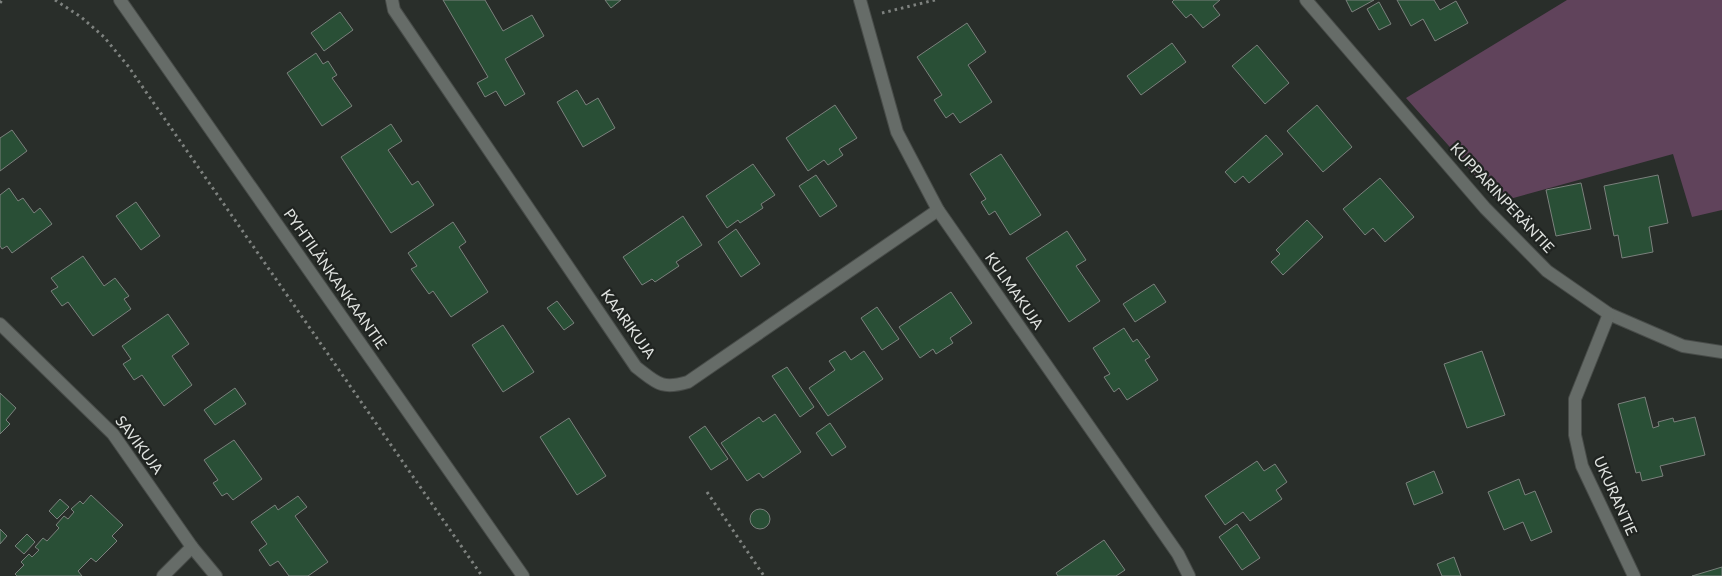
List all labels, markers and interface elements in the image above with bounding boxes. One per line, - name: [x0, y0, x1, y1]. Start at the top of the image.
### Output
- street label: KUPPARINPERÄNTIE: [1447, 139, 1558, 256]
- street label: PYHTILÄNKANKAANTIE: [281, 205, 391, 352]
- street label: KULMAKUJA: [982, 249, 1048, 333]
- street label: KAARIKUJA: [598, 285, 660, 362]
- street label: SAVIKUJA: [112, 412, 168, 478]
- street label: UKURANTIE: [1590, 453, 1641, 538]

